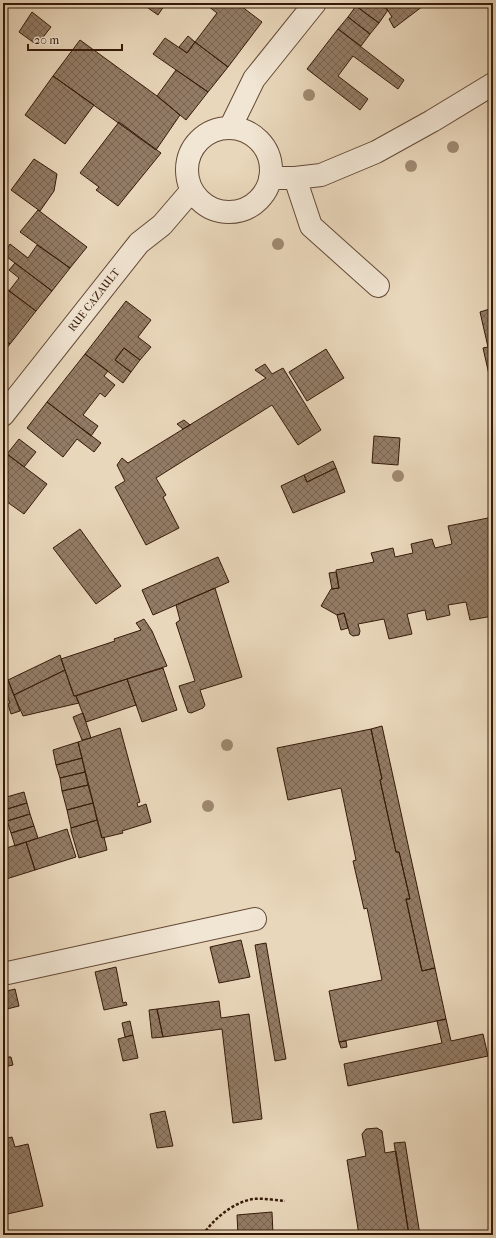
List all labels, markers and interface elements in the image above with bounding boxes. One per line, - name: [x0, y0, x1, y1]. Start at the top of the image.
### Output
- scale bar: [28, 26, 122, 52]
- text: 20 m: [34, 33, 59, 47]
- street label: RUE CAZAULT: [65, 266, 123, 334]

